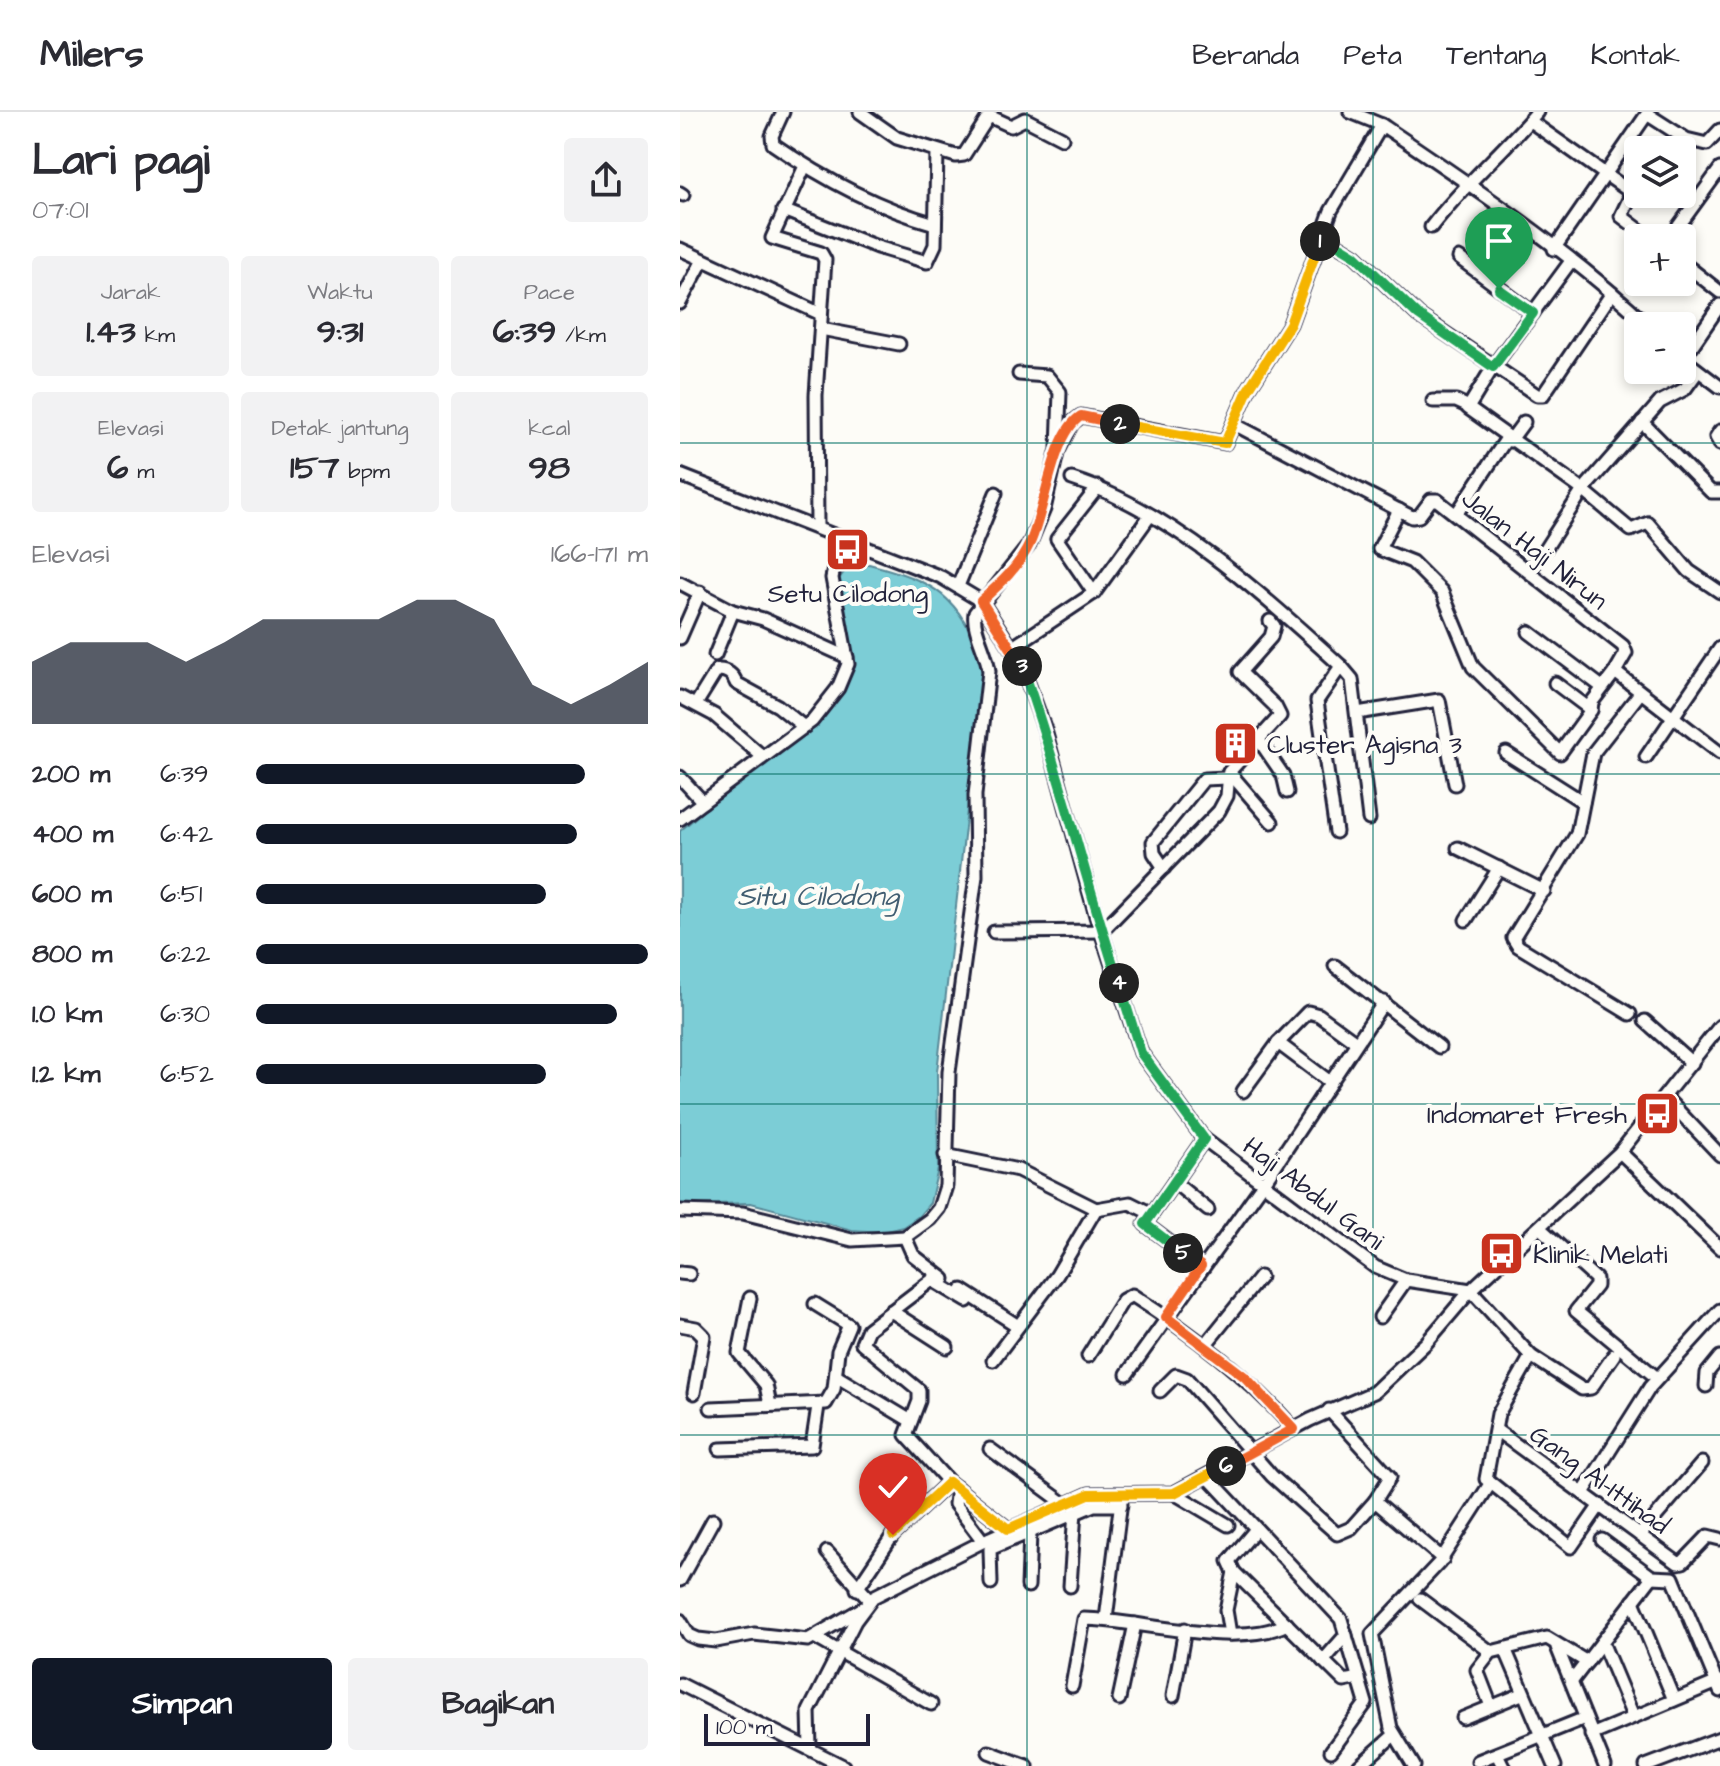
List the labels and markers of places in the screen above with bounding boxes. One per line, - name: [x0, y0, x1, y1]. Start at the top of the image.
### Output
- pin: [1465, 207, 1533, 289]
- pin: 1: [1300, 221, 1340, 261]
- pin: 2: [1100, 404, 1140, 444]
- bus stop icon: Setu Cilodong: [824, 526, 872, 574]
- place label: Setu Cilodong: [768, 576, 928, 614]
- pin: 3: [1002, 646, 1042, 686]
- building icon: Cluster Agisna 3: [1212, 720, 1260, 768]
- place label: Cluster Agisna 3: [1267, 727, 1462, 765]
- pin: 4: [1099, 963, 1139, 1003]
- bus stop icon: Indomaret Fresh: [1634, 1090, 1682, 1138]
- place label: Indomaret Fresh: [1427, 1097, 1627, 1133]
- bus stop icon: Klinik Melati: [1478, 1230, 1526, 1278]
- pin: 5: [1163, 1233, 1203, 1273]
- place label: Klinik Melati: [1533, 1237, 1667, 1273]
- pin: 6: [1206, 1446, 1246, 1486]
- pin: [859, 1453, 927, 1535]

